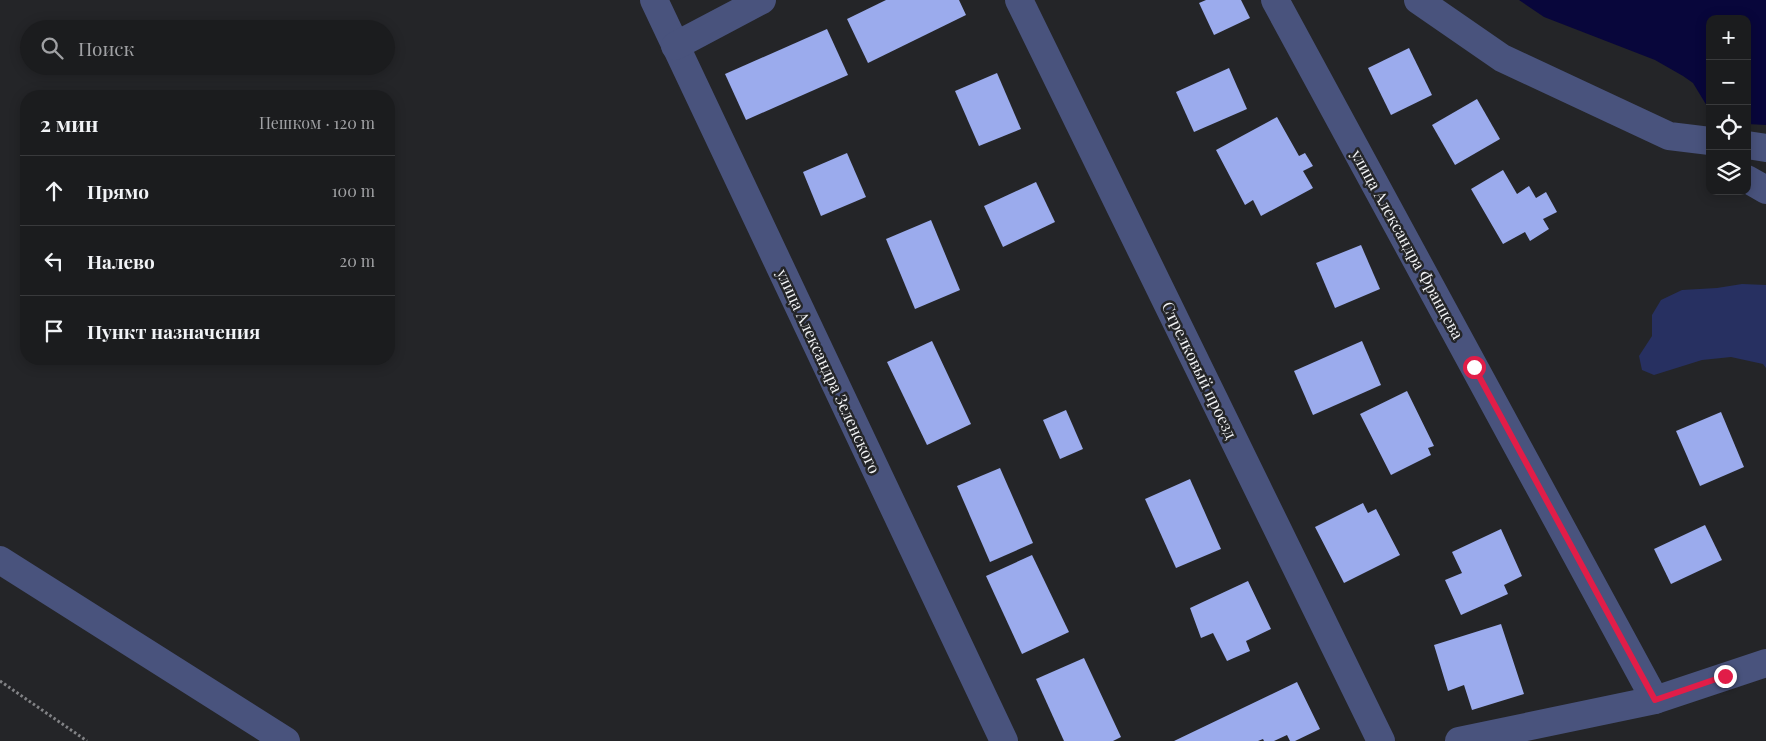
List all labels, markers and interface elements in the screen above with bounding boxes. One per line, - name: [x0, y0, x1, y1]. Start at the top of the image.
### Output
- map controls: [1706, 15, 1751, 195]
- button: +: [1706, 15, 1751, 60]
- search box: [20, 20, 395, 75]
- icon: search: [38, 34, 66, 62]
- text: Поиск: [78, 35, 134, 61]
- button: −: [1706, 60, 1751, 105]
- button: locate: [1706, 105, 1751, 150]
- text: 2 мин: [40, 109, 98, 137]
- text: Пешком · 120 m: [259, 112, 375, 133]
- street label: улица Александра Францева: [1347, 145, 1469, 343]
- button: layers: [1706, 150, 1751, 195]
- icon: ahead: [40, 177, 68, 205]
- text: Прямо: [87, 178, 149, 204]
- text: 100 m: [332, 180, 375, 201]
- icon: left: [40, 247, 68, 275]
- text: Налево: [87, 248, 155, 274]
- text: 20 m: [340, 250, 375, 271]
- street label: улица Александра Зеленского: [772, 264, 886, 477]
- street label: Стрелковый проезд: [1158, 298, 1243, 443]
- icon: arrive: [40, 317, 68, 345]
- text: Пункт назначения: [87, 318, 260, 344]
- route start: [1463, 356, 1486, 379]
- route end: [1714, 665, 1737, 688]

